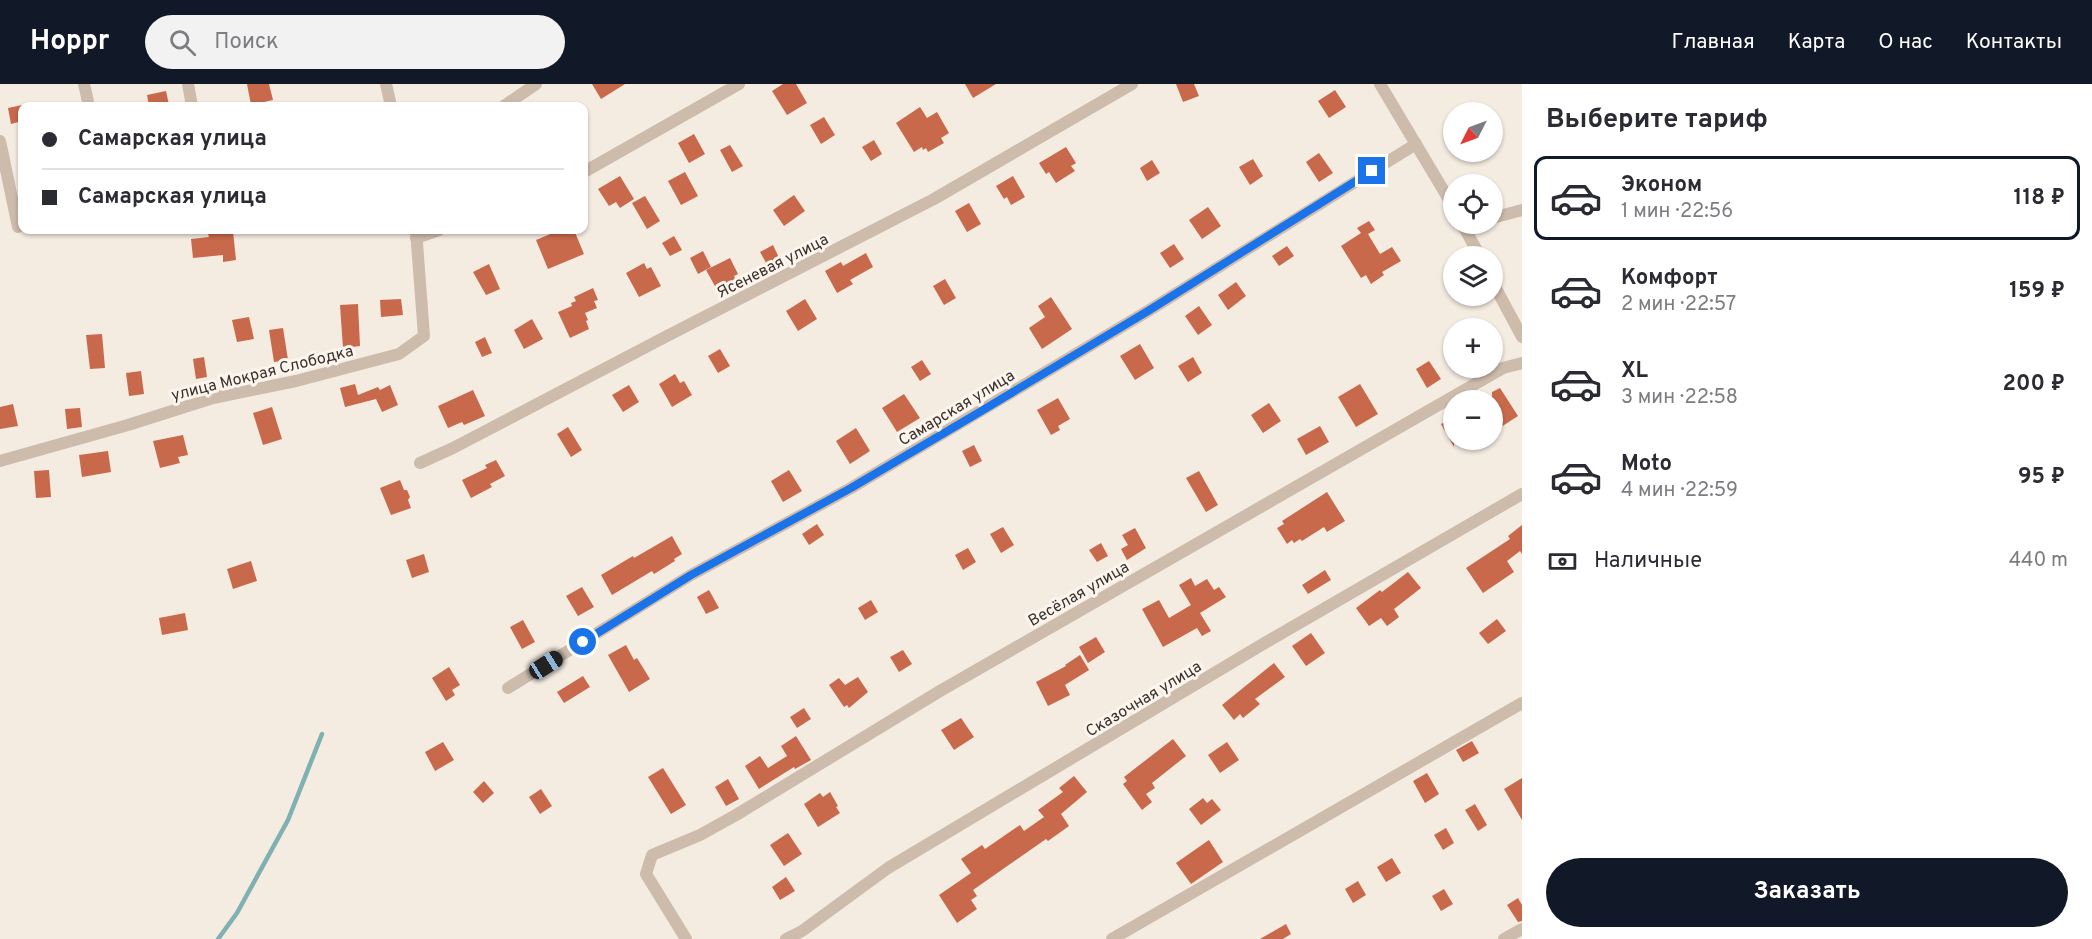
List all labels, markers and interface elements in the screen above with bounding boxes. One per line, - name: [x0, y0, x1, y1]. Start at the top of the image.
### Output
- search box: [145, 15, 565, 69]
- text: Hoppr: [30, 24, 109, 60]
- icon: search: [166, 26, 199, 59]
- text: Поиск: [214, 29, 279, 56]
- text: Главная: [1671, 29, 1755, 56]
- text: Карта: [1788, 29, 1845, 56]
- text: О нас: [1878, 29, 1933, 56]
- text: Контакты: [1966, 29, 2062, 56]
- north arrow: [1443, 102, 1503, 162]
- map controls: [1443, 102, 1503, 450]
- text: Выберите тариф: [1546, 103, 1768, 137]
- text: Самарская улица: [78, 126, 267, 153]
- route end: [1358, 157, 1385, 184]
- icon: car: [1549, 171, 1603, 225]
- text: Эконом: [1621, 172, 1702, 199]
- button: locate: [1443, 174, 1503, 234]
- text: Самарская улица: [78, 184, 267, 211]
- text: 118 ₽: [2014, 185, 2065, 212]
- text: 1 мин · 22:56: [1621, 199, 1733, 225]
- street label: Ясеневая улица: [714, 230, 832, 304]
- button: layers: [1443, 246, 1503, 306]
- icon: car: [1549, 264, 1603, 318]
- text: Комфорт: [1621, 265, 1718, 292]
- text: 159 ₽: [2009, 278, 2065, 305]
- text: 2 мин · 22:57: [1621, 292, 1736, 318]
- button: +: [1443, 318, 1503, 378]
- street label: улица Мокрая Слободка: [169, 342, 356, 406]
- icon: car: [1549, 357, 1603, 411]
- text: XL: [1621, 358, 1648, 385]
- street label: Самарская улица: [895, 366, 1019, 451]
- text: 200 ₽: [2003, 371, 2065, 398]
- text: 3 мин · 22:58: [1621, 385, 1738, 411]
- button: −: [1443, 390, 1503, 450]
- icon: car: [1549, 450, 1603, 504]
- text: Moto: [1621, 451, 1672, 478]
- text: 95 ₽: [2018, 464, 2065, 491]
- text: 4 мин · 22:59: [1621, 478, 1738, 504]
- icon: cash: [1546, 545, 1579, 578]
- text: Наличные: [1594, 548, 1702, 575]
- text: 440 m: [2009, 548, 2068, 574]
- street label: Весёлая улица: [1025, 558, 1133, 632]
- route start: [569, 628, 596, 655]
- car: [526, 648, 566, 682]
- street label: Сказочная улица: [1082, 657, 1206, 742]
- button: Заказать: [1546, 858, 2068, 927]

